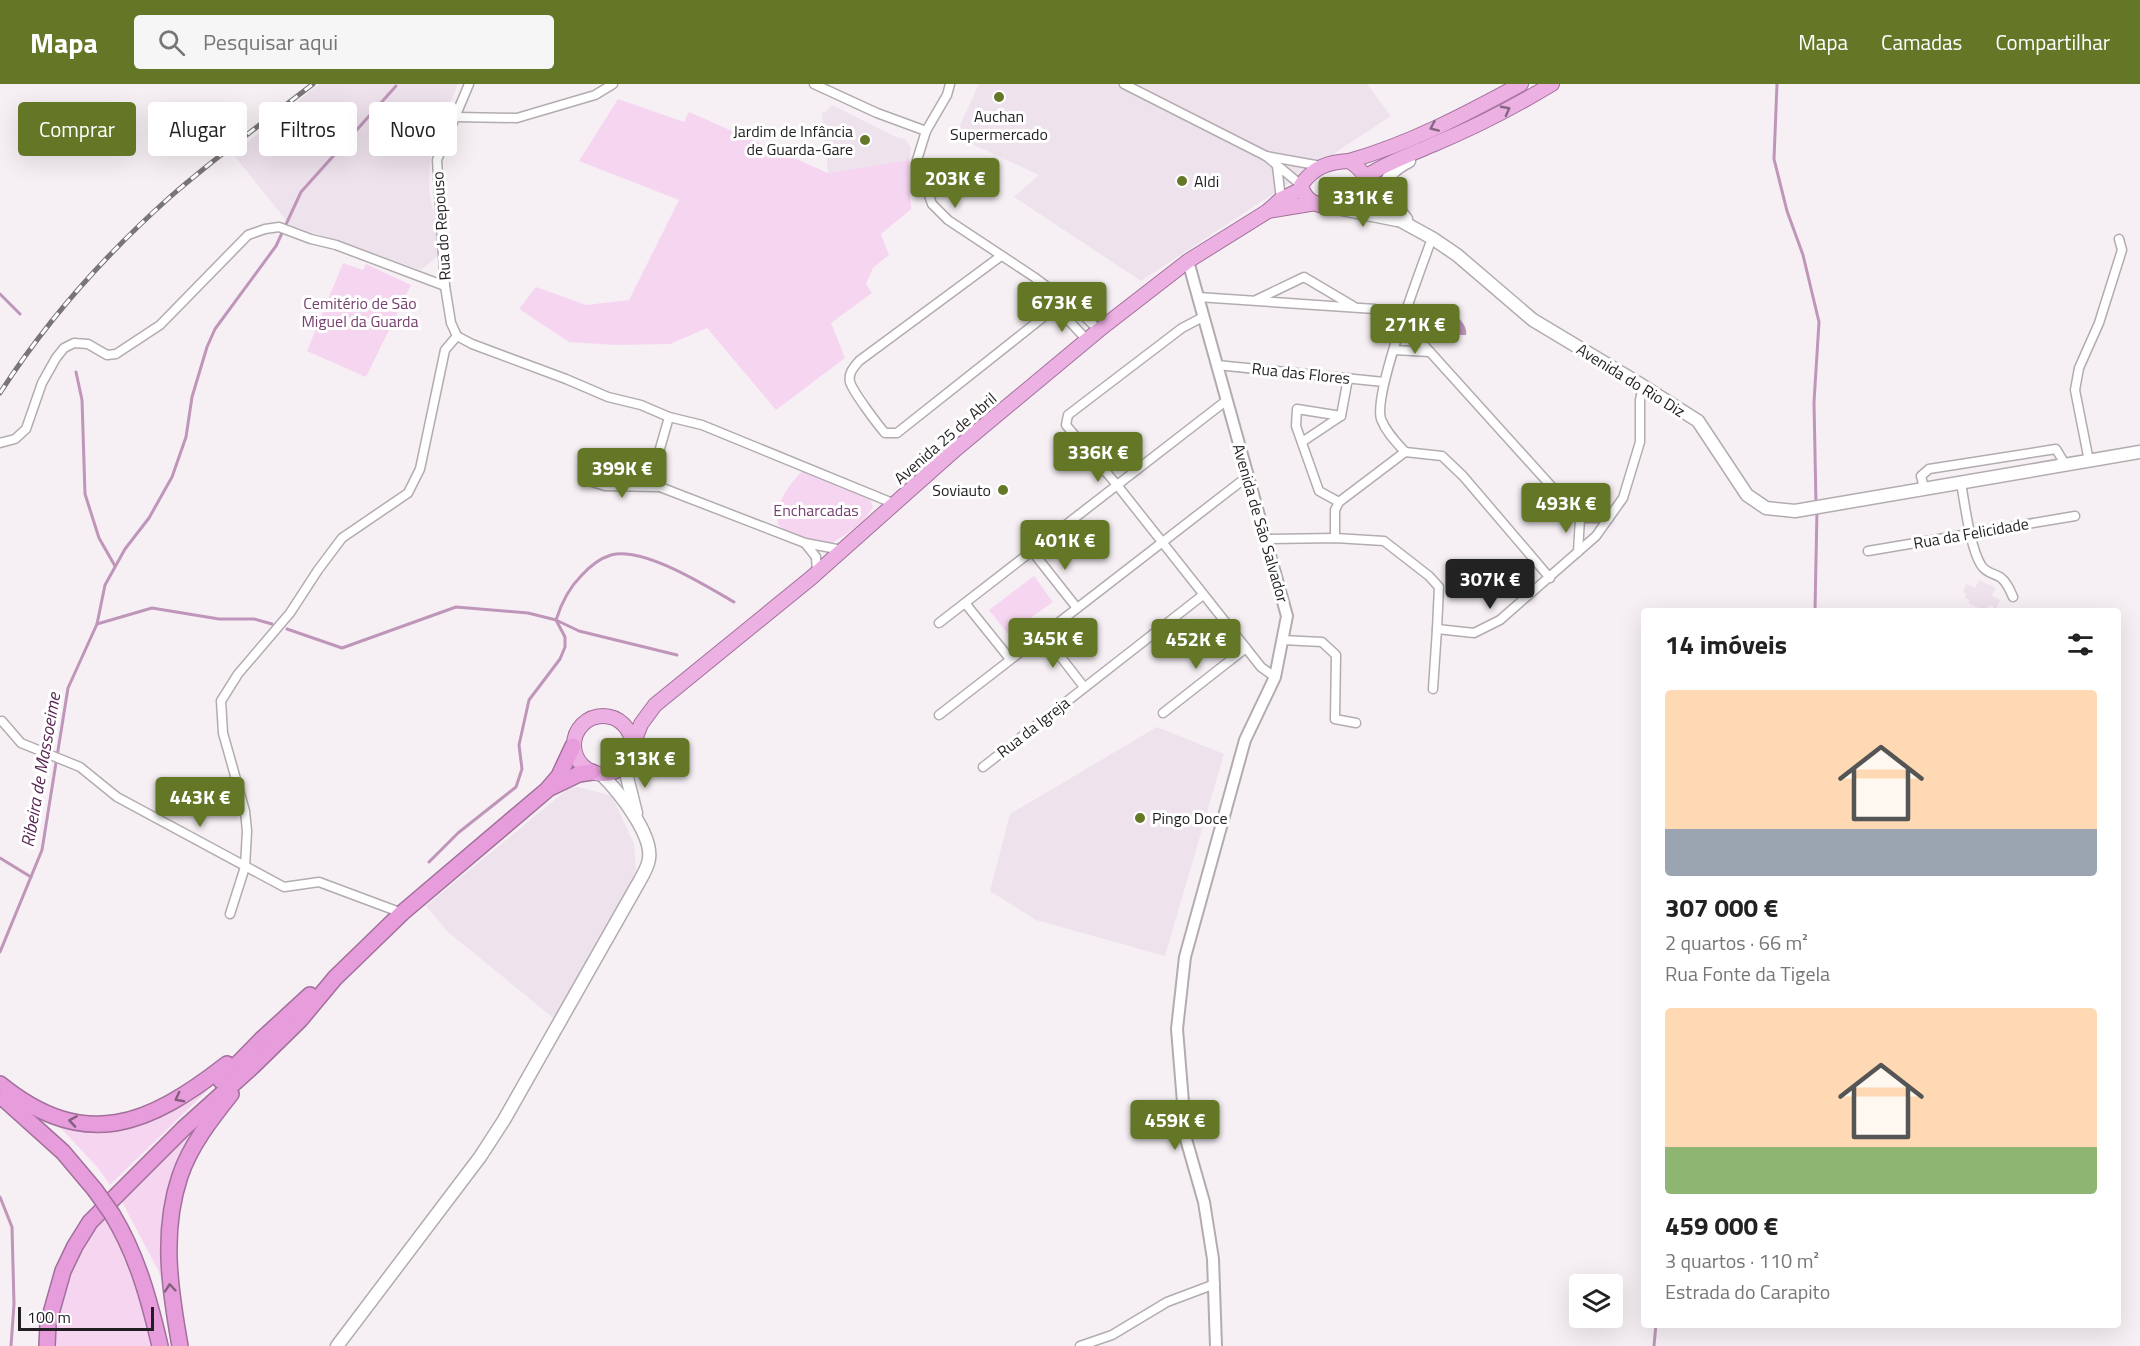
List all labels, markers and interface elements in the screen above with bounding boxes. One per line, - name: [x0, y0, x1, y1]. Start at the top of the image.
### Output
- search box: [134, 15, 554, 69]
- text: Mapa: [30, 21, 98, 64]
- text: Pesquisar aqui: [203, 25, 338, 59]
- icon: search: [155, 26, 188, 59]
- text: Mapa: [1798, 26, 1848, 58]
- text: Camadas: [1881, 26, 1962, 58]
- text: Compartilhar: [1995, 26, 2110, 58]
- marker: Auchan Supermercado: [992, 90, 1006, 104]
- chip: Comprar: [18, 102, 136, 156]
- chip: Alugar: [148, 102, 247, 156]
- chip: Filtros: [259, 102, 357, 156]
- chip: Novo: [369, 102, 457, 156]
- place label: Auchan Supermercado: [950, 104, 1048, 146]
- one-way arrow: [1500, 106, 1510, 117]
- place label: Jardim de Infância de Guarda-Gare: [733, 119, 853, 161]
- one-way arrow: [1430, 120, 1441, 132]
- marker: Jardim de Infância de Guarda-Gare: [858, 133, 872, 147]
- pin: 203K €: [906, 158, 1004, 209]
- text: 203K €: [924, 162, 986, 193]
- place label: Aldi: [1194, 169, 1219, 193]
- street label: Rua do Repouso: [425, 171, 457, 281]
- marker: Aldi: [1175, 174, 1189, 188]
- pin: 331K €: [1314, 177, 1412, 228]
- text: 331K €: [1332, 181, 1394, 212]
- pin: 673K €: [1013, 282, 1111, 333]
- text: 673K €: [1031, 286, 1093, 317]
- park label: Cemitério de São Miguel da Guarda: [301, 291, 419, 333]
- pin: 271K €: [1366, 304, 1464, 355]
- text: 271K €: [1384, 308, 1446, 339]
- street label: Avenida do Rio Diz: [1572, 337, 1690, 423]
- street label: Rua das Flores: [1251, 356, 1351, 390]
- street label: Avenida 25 de Abril: [888, 387, 1002, 489]
- pin: 336K €: [1049, 432, 1147, 483]
- text: 336K €: [1067, 436, 1129, 467]
- street label: Avenida de São Salvador: [1227, 441, 1295, 606]
- pin: 399K €: [573, 448, 671, 499]
- text: 399K €: [591, 452, 653, 483]
- place label: Soviauto: [932, 478, 991, 502]
- marker: Soviauto: [996, 483, 1010, 497]
- pin: 493K €: [1517, 483, 1615, 534]
- text: 493K €: [1535, 487, 1597, 518]
- park label: Encharcadas: [773, 498, 859, 522]
- street label: Rua da Felicidade: [1911, 511, 2031, 555]
- pin: 401K €: [1016, 520, 1114, 571]
- text: 401K €: [1034, 524, 1096, 555]
- pin: 307K €: [1441, 559, 1539, 610]
- text: 307K €: [1459, 563, 1521, 594]
- pin: 345K €: [1004, 618, 1102, 669]
- pin: 452K €: [1147, 619, 1245, 670]
- text: 345K €: [1022, 622, 1084, 653]
- text: 452K €: [1165, 623, 1227, 654]
- text: 14 imóveis: [1665, 625, 1787, 664]
- icon: filters: [2064, 628, 2097, 661]
- water label: Ribeira de Massoeime: [14, 689, 68, 849]
- street label: Rua da Igreja: [991, 691, 1075, 763]
- icon: home: [1827, 729, 1935, 837]
- pin: 313K €: [596, 738, 694, 789]
- text: 313K €: [614, 742, 676, 773]
- pin: 443K €: [151, 777, 249, 828]
- text: 443K €: [169, 781, 231, 812]
- place label: Pingo Doce: [1152, 806, 1228, 830]
- marker: Pingo Doce: [1133, 811, 1147, 825]
- text: 307 000 €: [1665, 888, 1778, 927]
- text: 2 quartos · 66 m²: [1665, 927, 1808, 958]
- text: Rua Fonte da Tigela: [1665, 958, 1830, 989]
- icon: home: [1827, 1047, 1935, 1155]
- one-way arrow: [175, 1091, 186, 1102]
- pin: 459K €: [1126, 1100, 1224, 1151]
- text: 459K €: [1144, 1104, 1206, 1135]
- one-way arrow: [69, 1116, 78, 1128]
- text: 459 000 €: [1665, 1206, 1778, 1245]
- text: 3 quartos · 110 m²: [1665, 1245, 1819, 1276]
- map controls: [1569, 1274, 1623, 1328]
- button: layers: [1569, 1274, 1623, 1328]
- text: Estrada do Carapito: [1665, 1276, 1830, 1307]
- one-way arrow: [164, 1284, 177, 1293]
- scale bar: [18, 1304, 154, 1332]
- text: 100 m: [27, 1305, 71, 1329]

